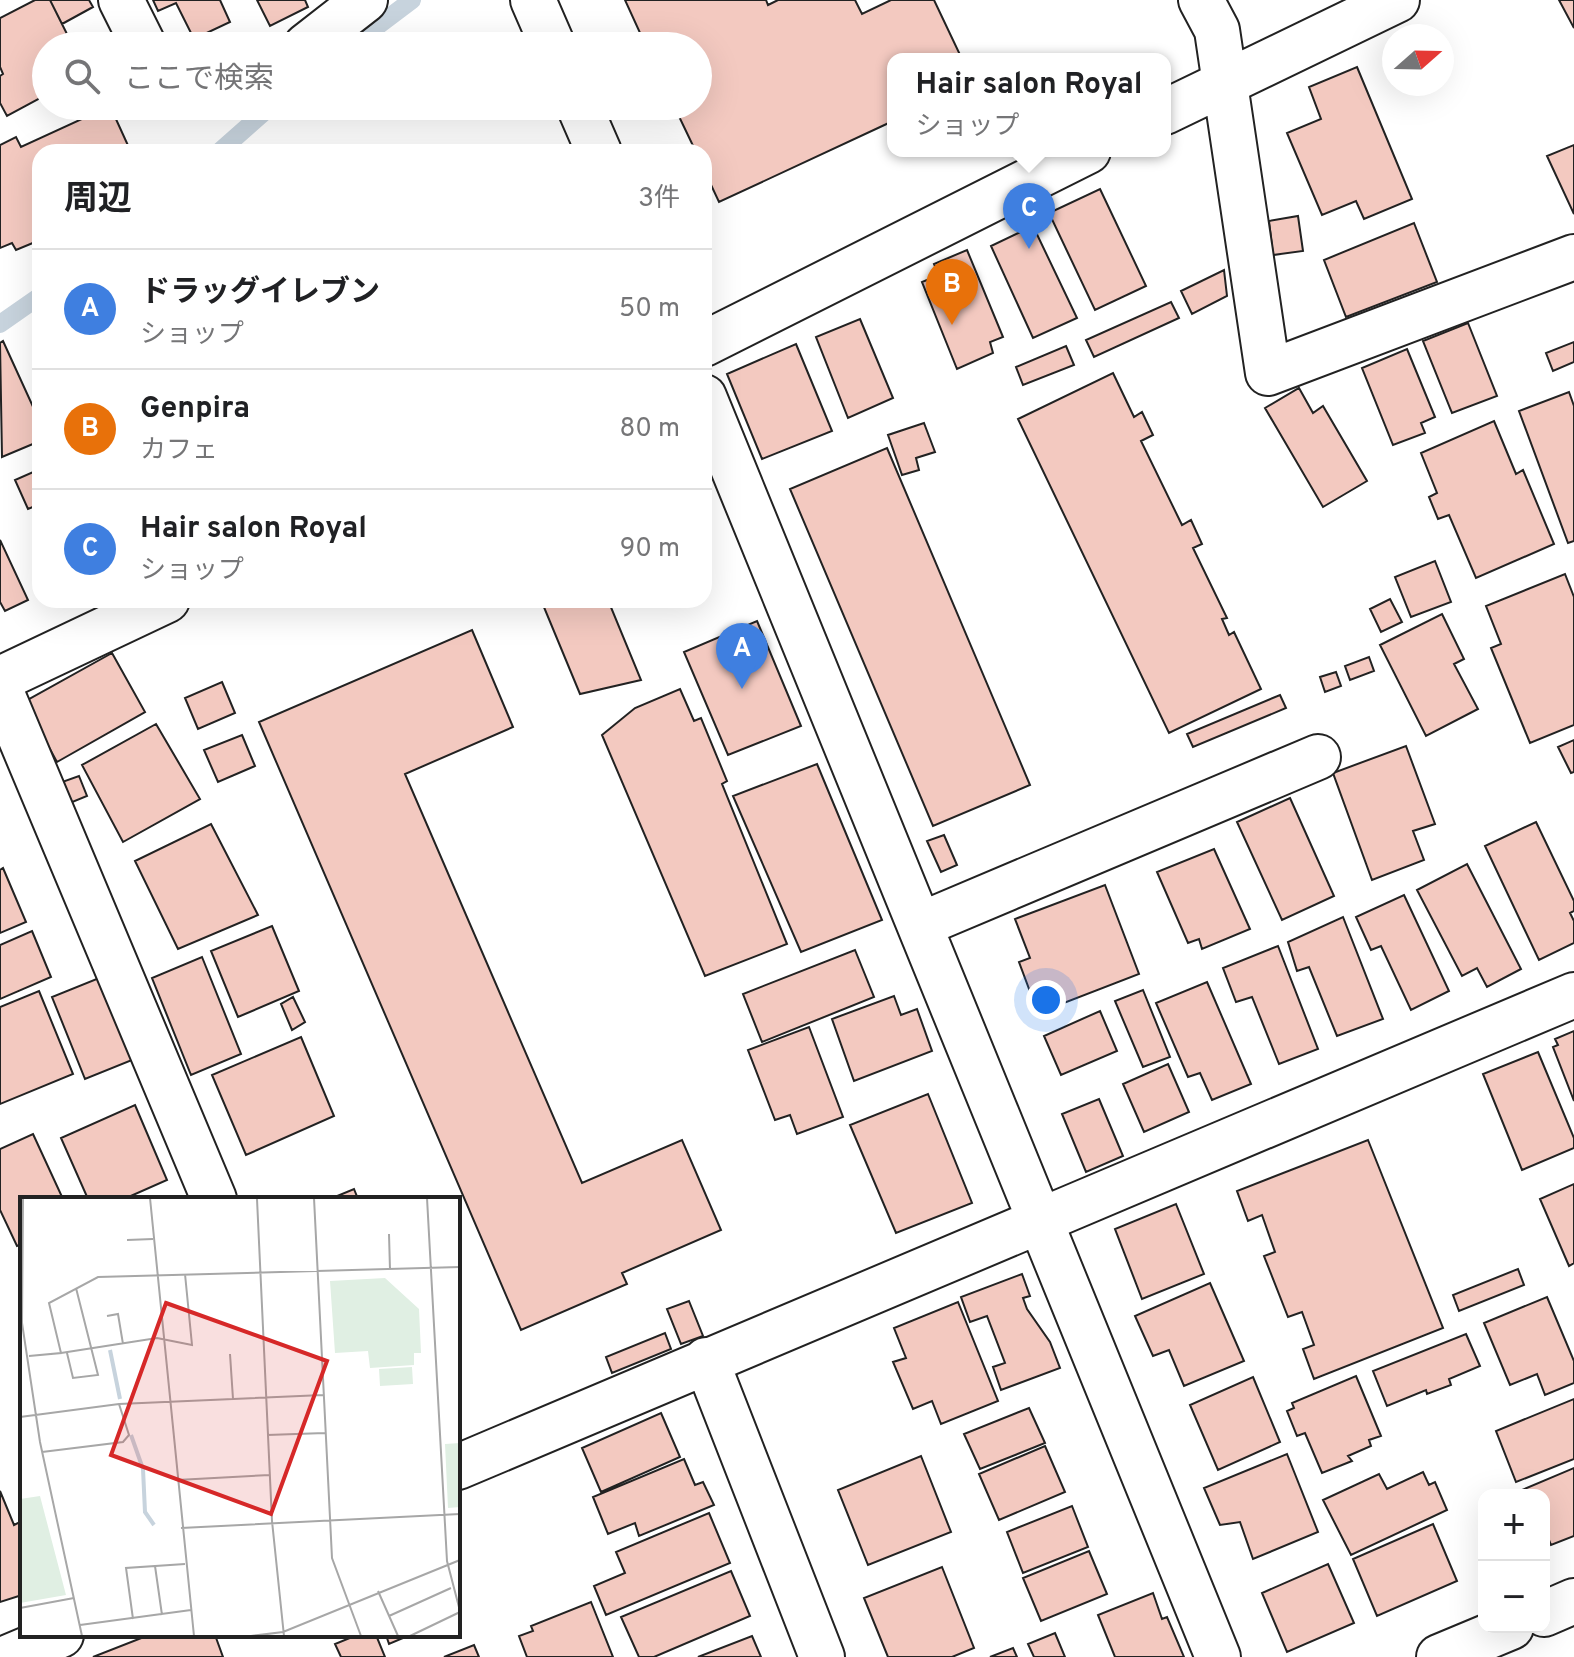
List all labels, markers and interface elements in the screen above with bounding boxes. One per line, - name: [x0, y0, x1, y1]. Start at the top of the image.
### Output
- north arrow: [1382, 24, 1454, 96]
- search box: [32, 32, 712, 120]
- popup: [887, 53, 1171, 157]
- icon: search: [60, 54, 104, 98]
- text: ここで検索: [124, 62, 274, 99]
- text: Hair salon Royal: [916, 67, 1142, 104]
- text: ショップ: [916, 111, 1020, 144]
- text: 周辺: [64, 179, 132, 222]
- text: 3件: [638, 183, 680, 216]
- pin: C: [1003, 183, 1055, 249]
- pin: B: [926, 259, 978, 325]
- text: ドラッグイレブン: [140, 275, 380, 312]
- text: A: [81, 293, 99, 326]
- text: 50 m: [619, 293, 680, 326]
- text: ショップ: [140, 319, 244, 352]
- text: Genpira: [140, 391, 250, 428]
- text: B: [81, 413, 99, 446]
- text: 80 m: [620, 413, 680, 446]
- text: カフェ: [140, 435, 218, 468]
- text: Hair salon Royal: [140, 511, 367, 548]
- text: C: [82, 533, 98, 566]
- text: 90 m: [620, 533, 680, 566]
- text: ショップ: [140, 555, 244, 588]
- pin: A: [716, 623, 768, 689]
- your location: [1026, 980, 1066, 1020]
- inset map: [20, 1197, 460, 1637]
- map controls: [1478, 1489, 1550, 1633]
- button: +: [1478, 1489, 1550, 1561]
- button: −: [1478, 1561, 1550, 1633]

